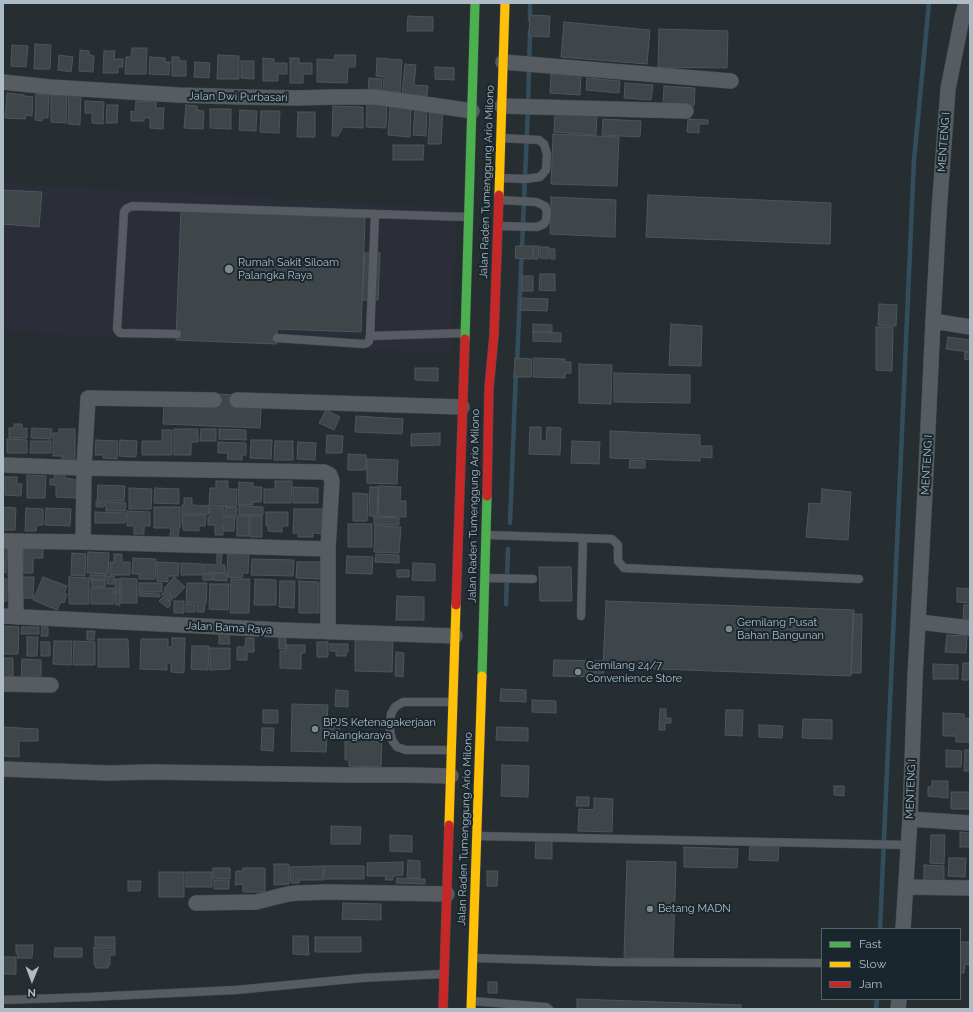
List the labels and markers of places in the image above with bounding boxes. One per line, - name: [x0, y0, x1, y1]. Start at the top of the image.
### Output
- place label: Rumah Sakit Siloam Palangka Raya: [238, 256, 339, 282]
- marker: Rumah Sakit Siloam Palangka Raya: [223, 263, 235, 275]
- place label: Gemilang Pusat Bahan Bangunan: [737, 616, 824, 642]
- marker: Gemilang Pusat Bahan Bangunan: [724, 624, 734, 634]
- place label: Gemilang 24/7 Convenience Store: [586, 659, 682, 685]
- marker: Gemilang 24/7 Convenience Store: [573, 667, 583, 677]
- place label: BPJS Ketenagakerjaan Palangkaraya: [323, 716, 436, 742]
- marker: BPJS Ketenagakerjaan Palangkaraya: [310, 724, 320, 734]
- place label: Betang MADN: [658, 902, 731, 916]
- marker: Betang MADN: [645, 904, 655, 914]

